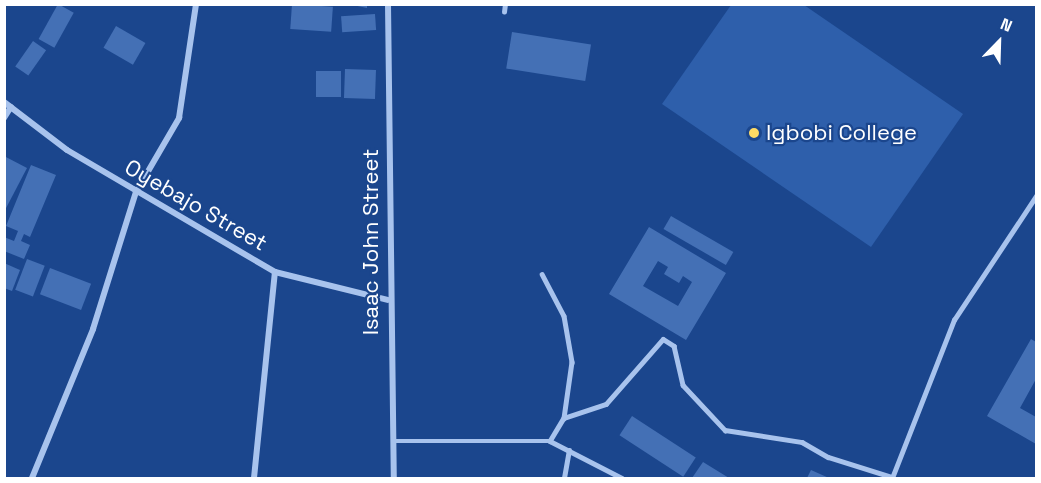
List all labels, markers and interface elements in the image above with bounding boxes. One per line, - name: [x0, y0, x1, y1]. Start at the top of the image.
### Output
- north arrow: [969, 12, 1029, 72]
- text: N: [997, 13, 1015, 37]
- place label: Igbobi College: [766, 120, 917, 146]
- marker: Igbobi College: [747, 126, 761, 140]
- street label: Isaac John Street: [358, 149, 384, 335]
- street label: Oyebajo Street: [120, 154, 272, 256]

